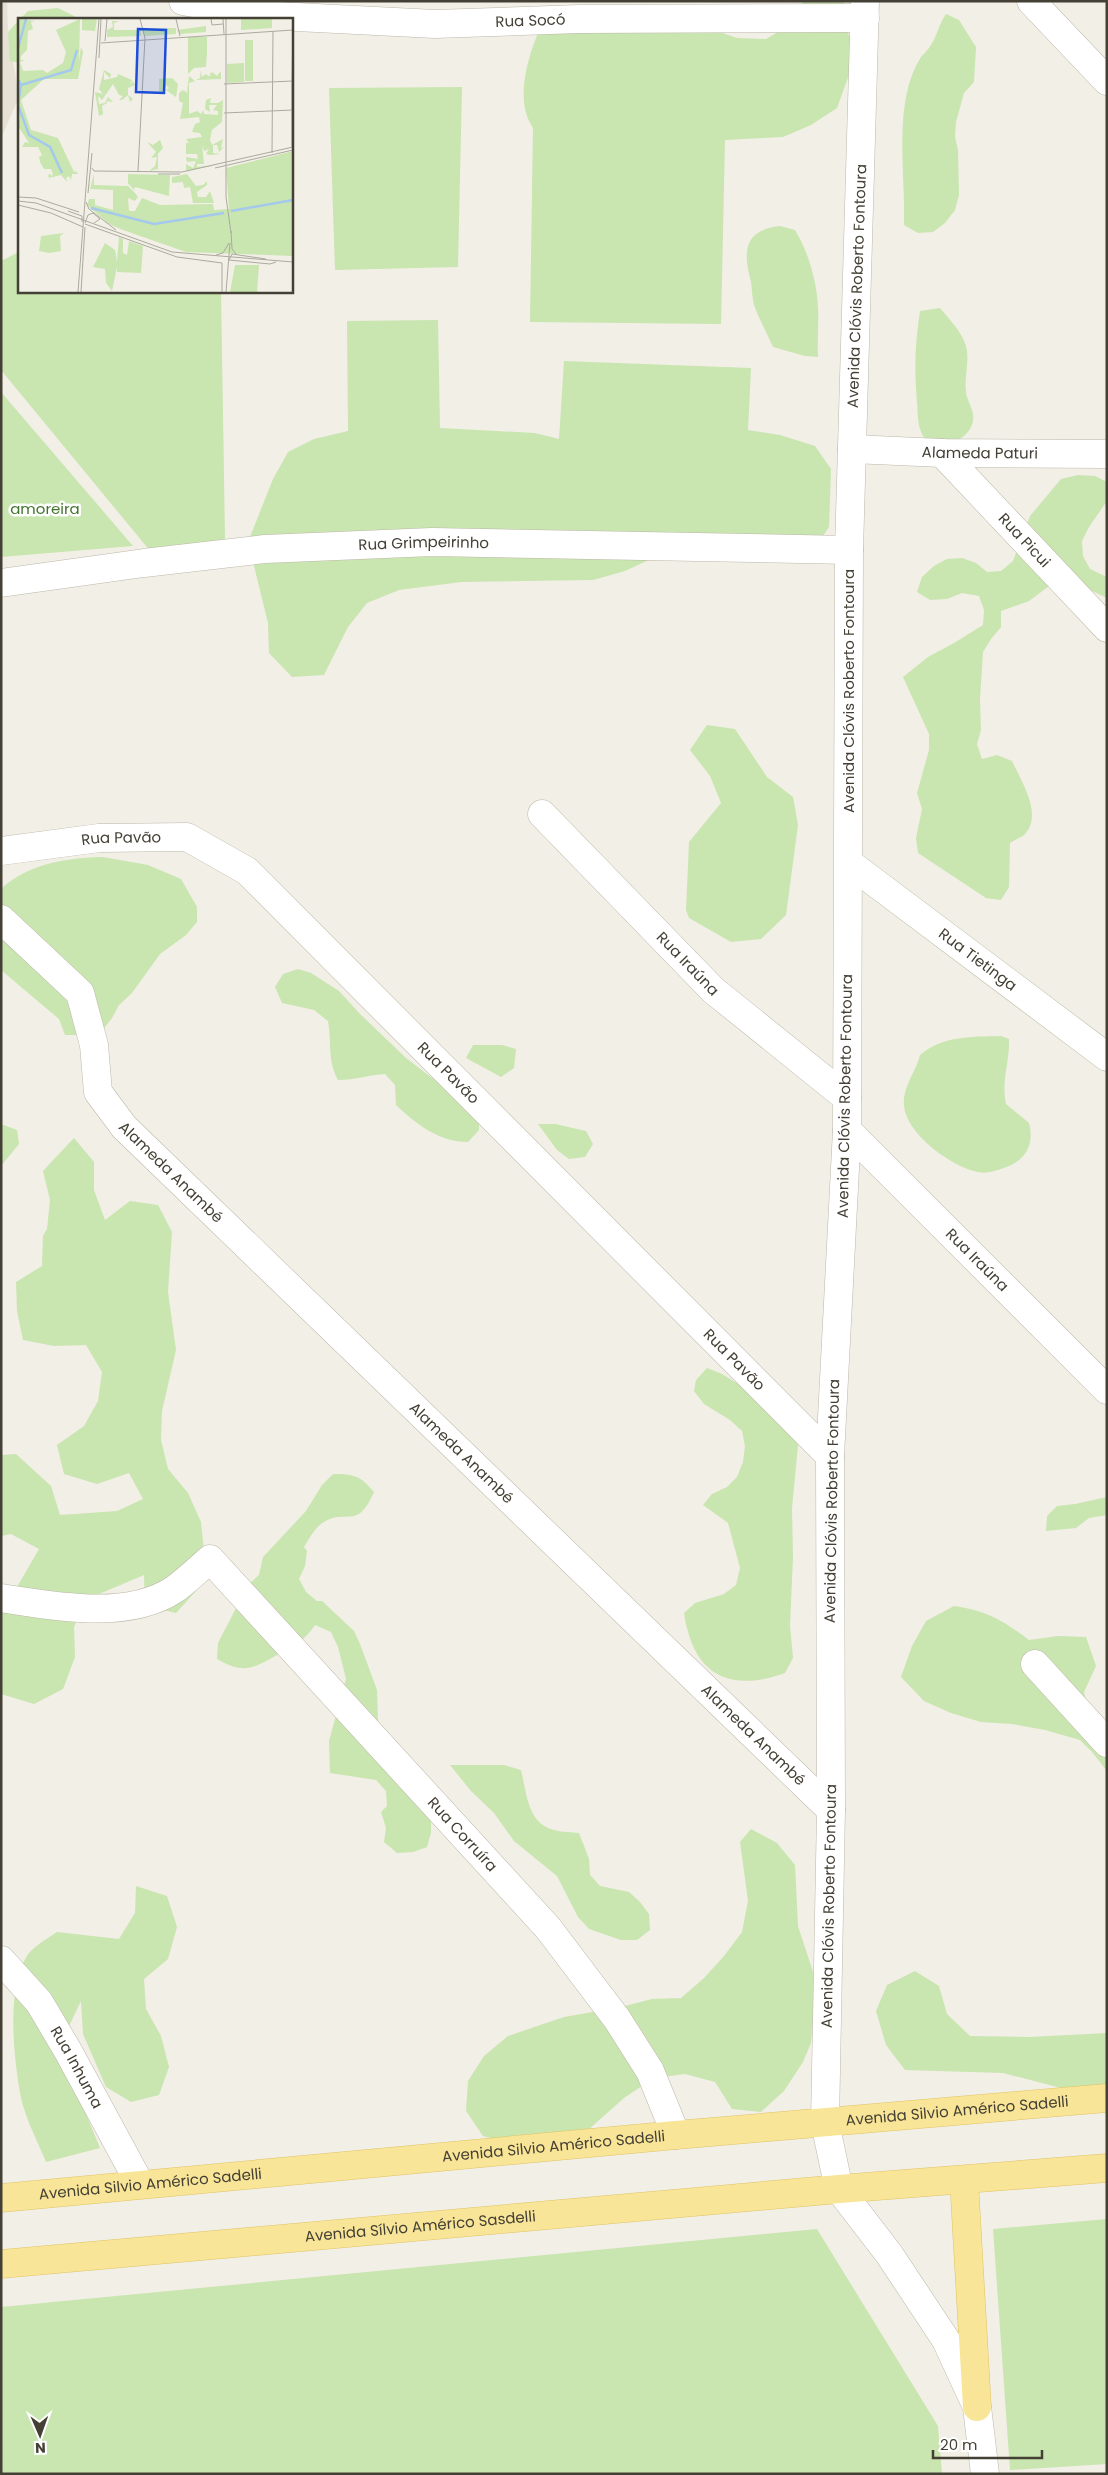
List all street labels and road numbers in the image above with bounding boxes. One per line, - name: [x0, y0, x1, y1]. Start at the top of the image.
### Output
- street label: Rua Socó: [495, 8, 566, 32]
- street label: Avenida Clóvis Roberto Fontoura: [842, 164, 871, 408]
- street label: Alameda Paturi: [921, 441, 1038, 464]
- street label: Rua Picui: [994, 508, 1056, 572]
- street label: Rua Grimpeirinho: [358, 531, 489, 555]
- street label: Avenida Clóvis Roberto Fontoura: [838, 569, 859, 813]
- street label: Rua Pavão: [80, 826, 161, 850]
- street label: Rua Tietinga: [934, 923, 1021, 996]
- street label: Rua Iraúna: [652, 927, 724, 1000]
- street label: Avenida Clóvis Roberto Fontoura: [832, 974, 857, 1218]
- street label: Rua Pavão: [413, 1037, 484, 1108]
- street label: Alameda Anambé: [114, 1116, 228, 1227]
- street label: Rua Iraúna: [941, 1223, 1014, 1296]
- street label: Rua Pavão: [699, 1324, 770, 1395]
- street label: Avenida Clóvis Roberto Fontoura: [819, 1379, 844, 1623]
- street label: Alameda Anambé: [405, 1397, 519, 1508]
- street label: Alameda Anambé: [697, 1679, 811, 1790]
- street label: Avenida Clóvis Roberto Fontoura: [816, 1784, 841, 2028]
- street label: Rua Corruíra: [423, 1792, 502, 1876]
- street label: Rua Inhuma: [46, 2022, 108, 2112]
- street label: Avenida Silvio Américo Sadelli: [845, 2090, 1069, 2130]
- street label: Avenida Silvio Américo Sadelli: [441, 2125, 666, 2167]
- street label: Avenida Silvio Américo Sadelli: [38, 2163, 263, 2204]
- street label: Avenida Sílvio Américo Sasdelli: [304, 2205, 537, 2247]

